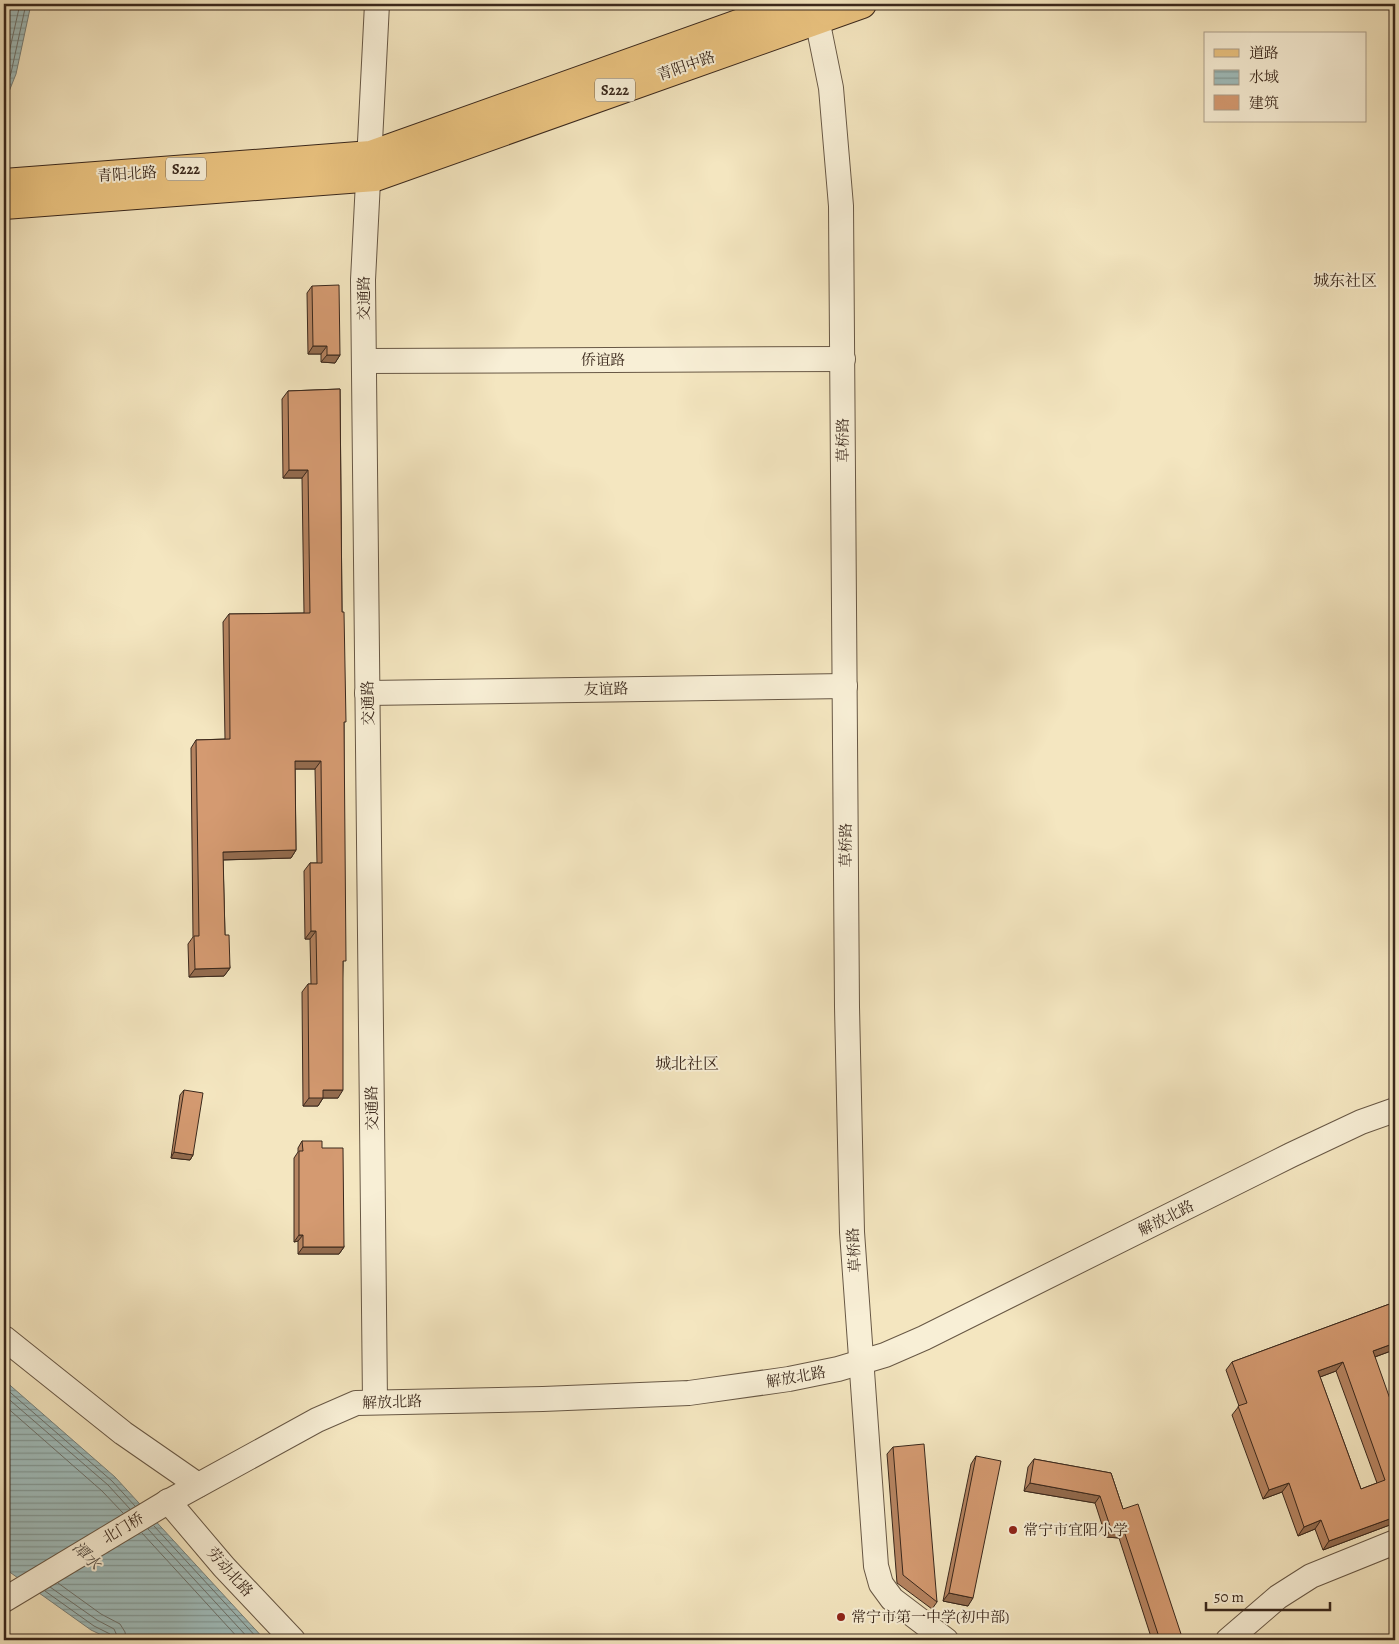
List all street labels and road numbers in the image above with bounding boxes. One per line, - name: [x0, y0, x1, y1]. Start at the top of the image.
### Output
- street label: 青阳中路: [654, 47, 718, 85]
- road number: S222: [595, 78, 635, 102]
- road number: S222: [166, 157, 206, 180]
- street label: 青阳北路: [96, 162, 158, 186]
- street label: 交通路: [354, 275, 374, 321]
- street label: 侨谊路: [580, 350, 626, 370]
- street label: 草桥路: [833, 417, 853, 463]
- street label: 友谊路: [583, 679, 629, 699]
- street label: 交通路: [358, 680, 378, 726]
- street label: 草桥路: [836, 822, 856, 868]
- street label: 交通路: [362, 1085, 382, 1131]
- street label: 解放北路: [1135, 1195, 1197, 1241]
- street label: 草桥路: [843, 1227, 865, 1273]
- street label: 解放北路: [765, 1362, 827, 1392]
- street label: 解放北路: [362, 1391, 422, 1413]
- street label: 北门桥: [99, 1508, 147, 1548]
- street label: 劳动北路: [202, 1543, 258, 1601]

